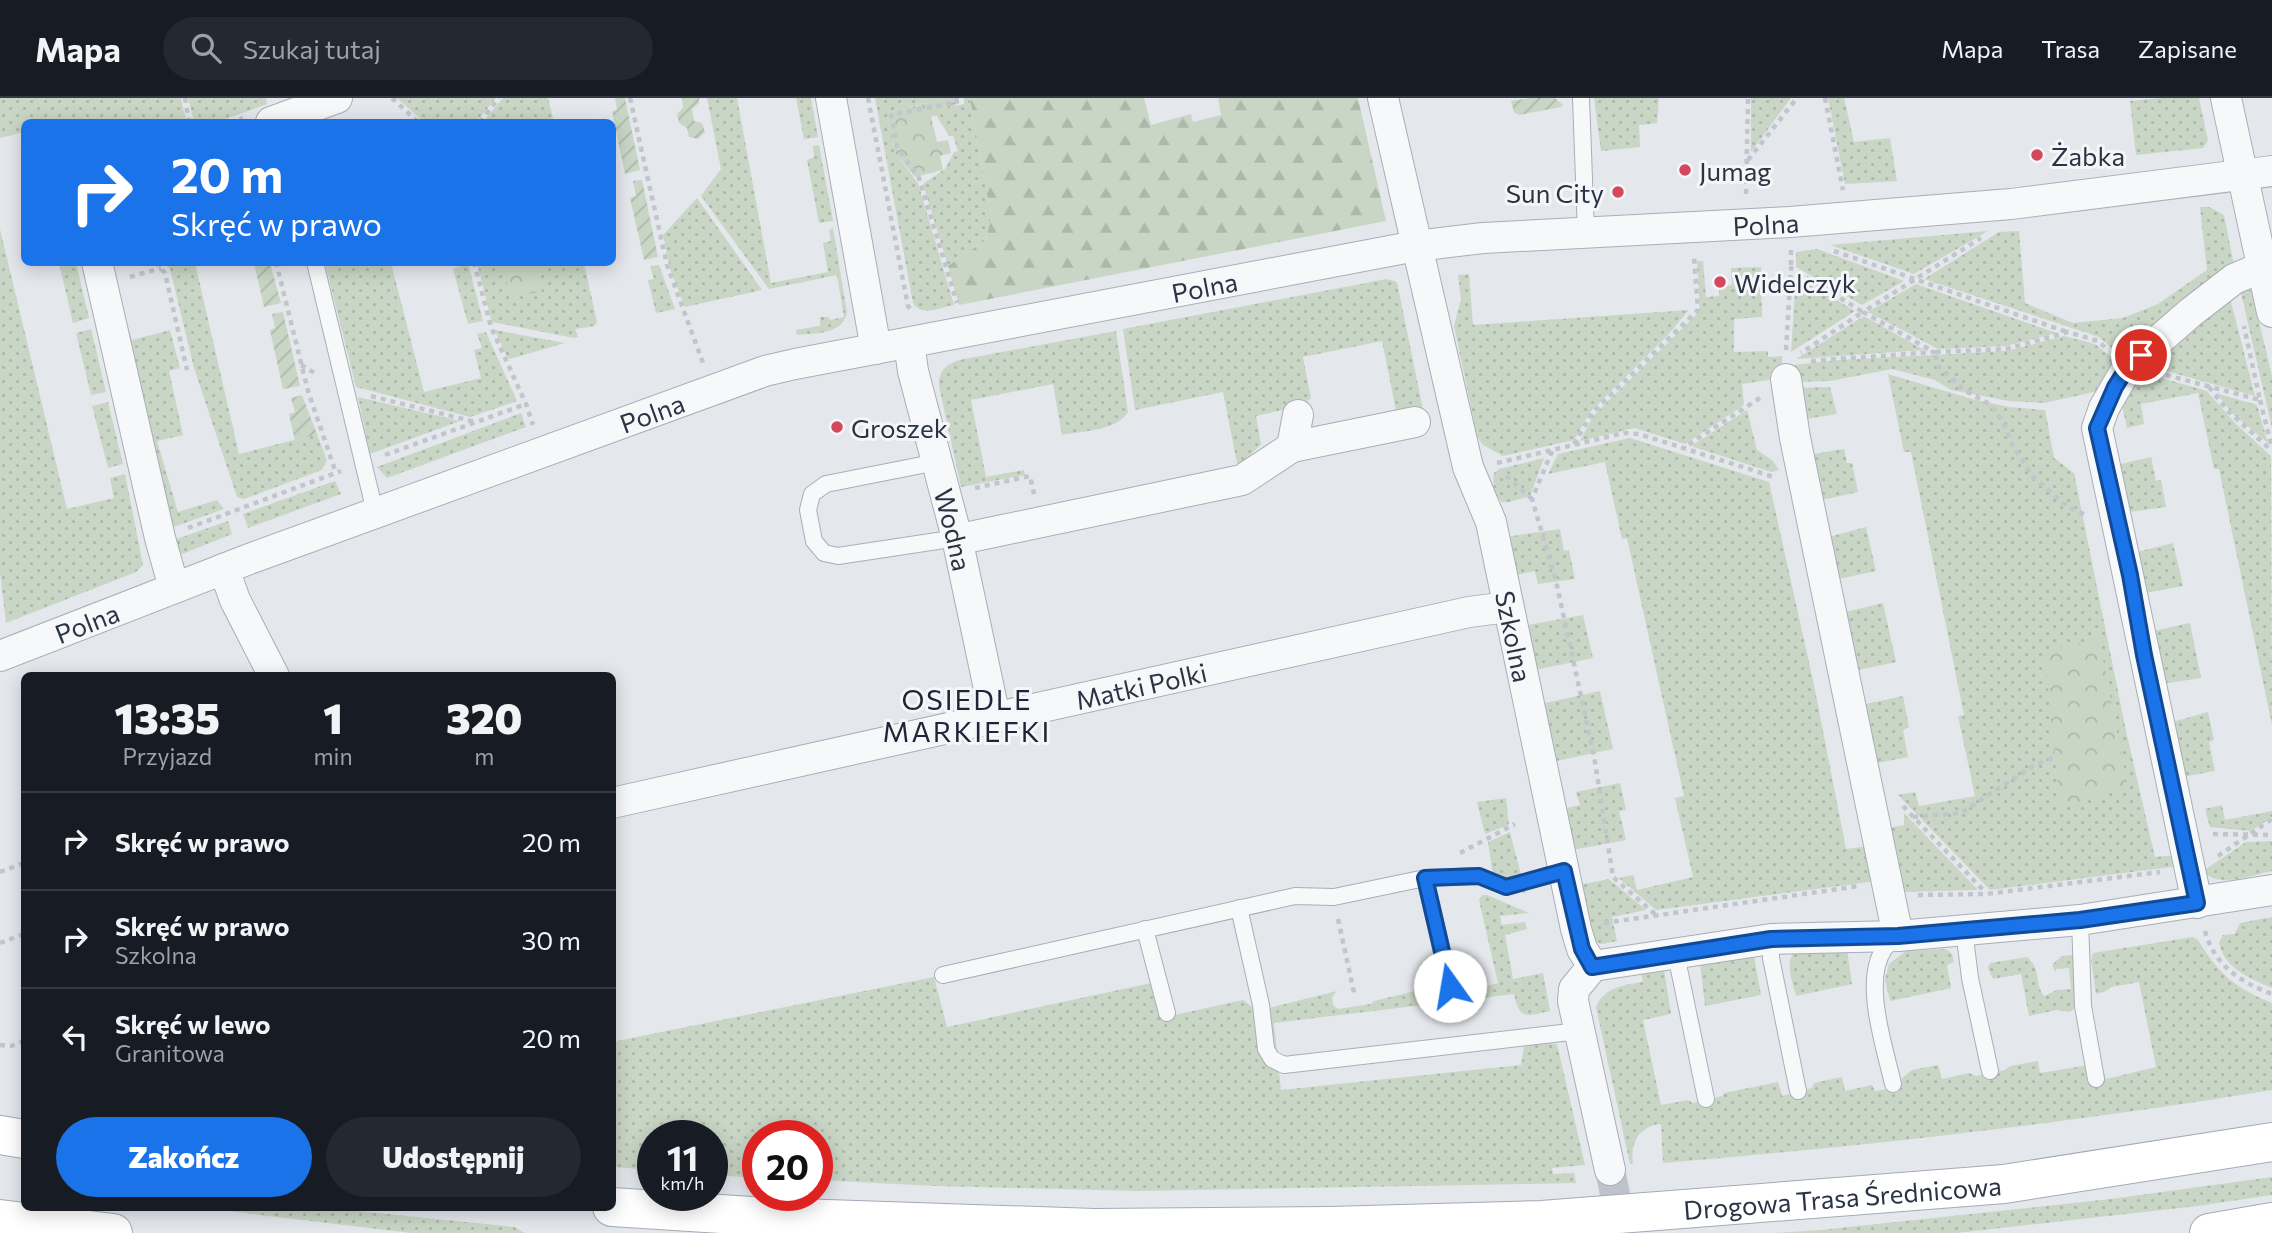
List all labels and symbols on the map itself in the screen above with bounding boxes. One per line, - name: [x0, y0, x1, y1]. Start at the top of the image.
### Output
- place label: Żabka: [2051, 140, 2125, 171]
- marker: Żabka: [2029, 147, 2045, 163]
- place label: Jumag: [1699, 155, 1771, 186]
- marker: Jumag: [1677, 162, 1693, 178]
- place label: Sun City: [1506, 177, 1604, 208]
- marker: Sun City: [1610, 184, 1626, 200]
- street label: Polna: [1732, 206, 1800, 240]
- street label: Polna: [1169, 265, 1240, 308]
- place label: Widelczyk: [1734, 267, 1856, 298]
- marker: Widelczyk: [1712, 274, 1728, 290]
- pin: [2111, 325, 2171, 385]
- street label: Polna: [615, 386, 688, 438]
- place label: Groszek: [851, 412, 948, 443]
- marker: Groszek: [829, 419, 845, 435]
- street label: Wodna: [929, 485, 979, 573]
- street label: Szkolna: [1490, 588, 1539, 685]
- street label: Polna: [50, 596, 123, 649]
- street label: Matki Polki: [1072, 655, 1210, 715]
- district label: OSIEDLE MARKIEFKI: [883, 682, 1051, 748]
- position arrow: [1413, 949, 1487, 1023]
- speed limit sign: 20: [742, 1120, 833, 1211]
- street label: Drogowa Trasa Średnicowa: [1682, 1169, 2003, 1224]

